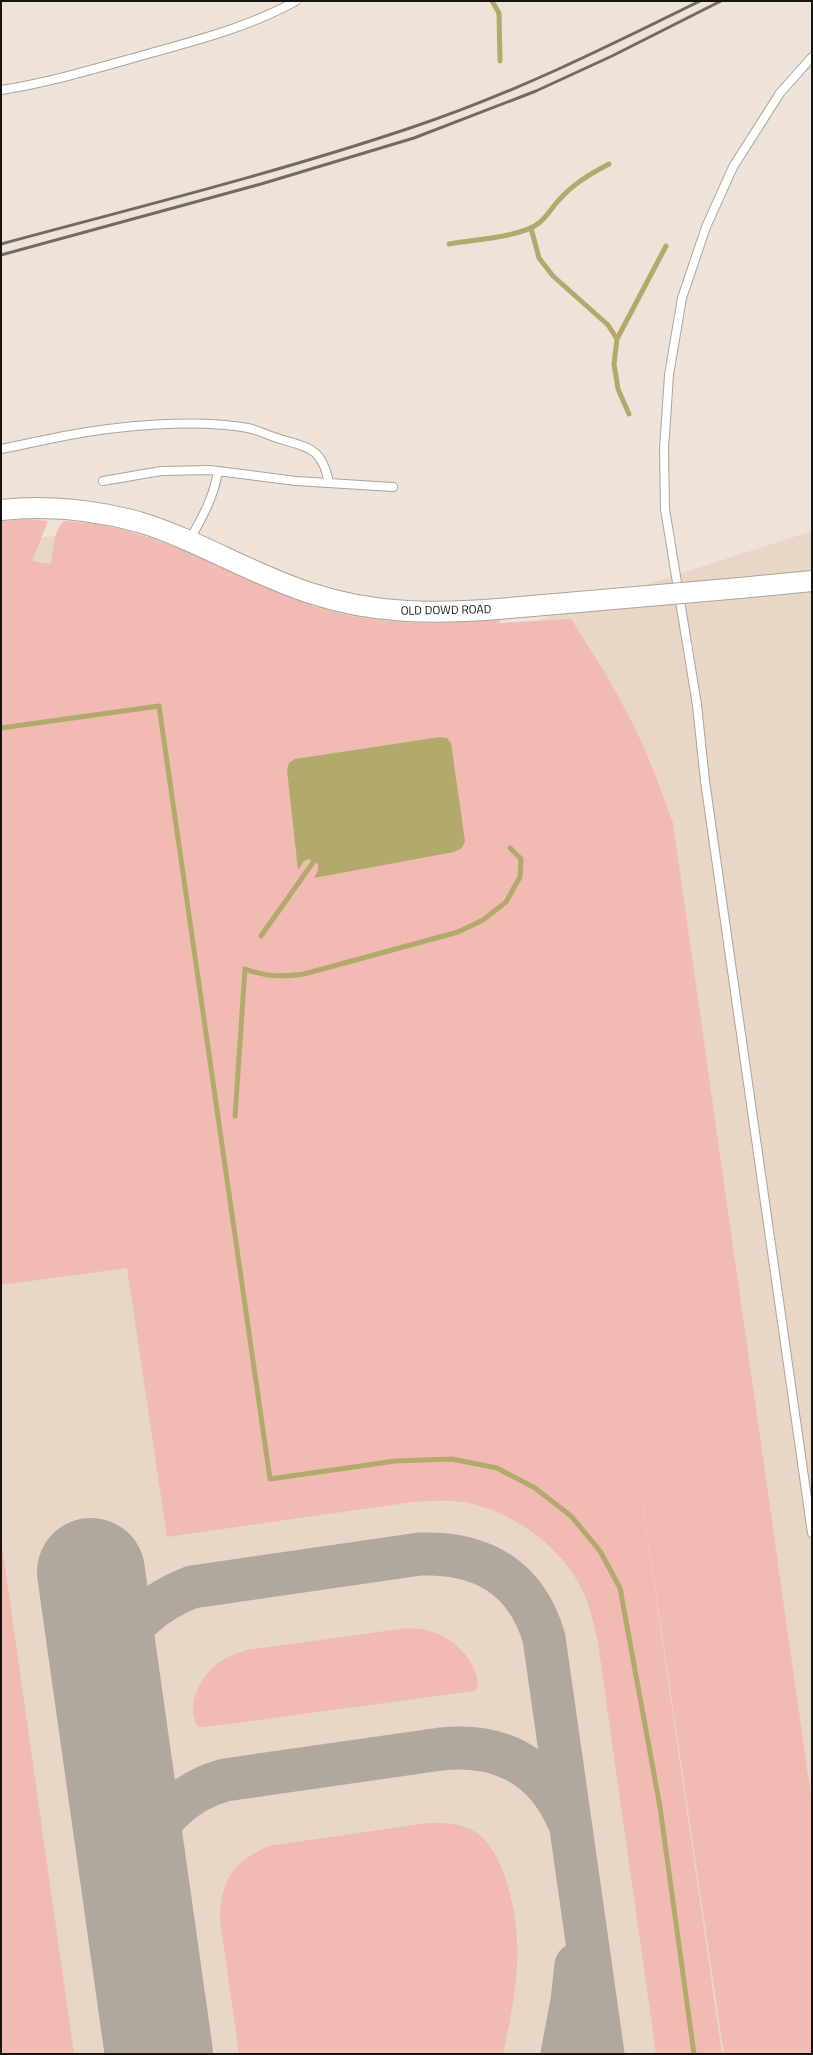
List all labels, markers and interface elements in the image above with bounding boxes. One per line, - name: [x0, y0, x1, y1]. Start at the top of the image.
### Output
- street label: OLD DOWD ROAD: [400, 599, 492, 620]

